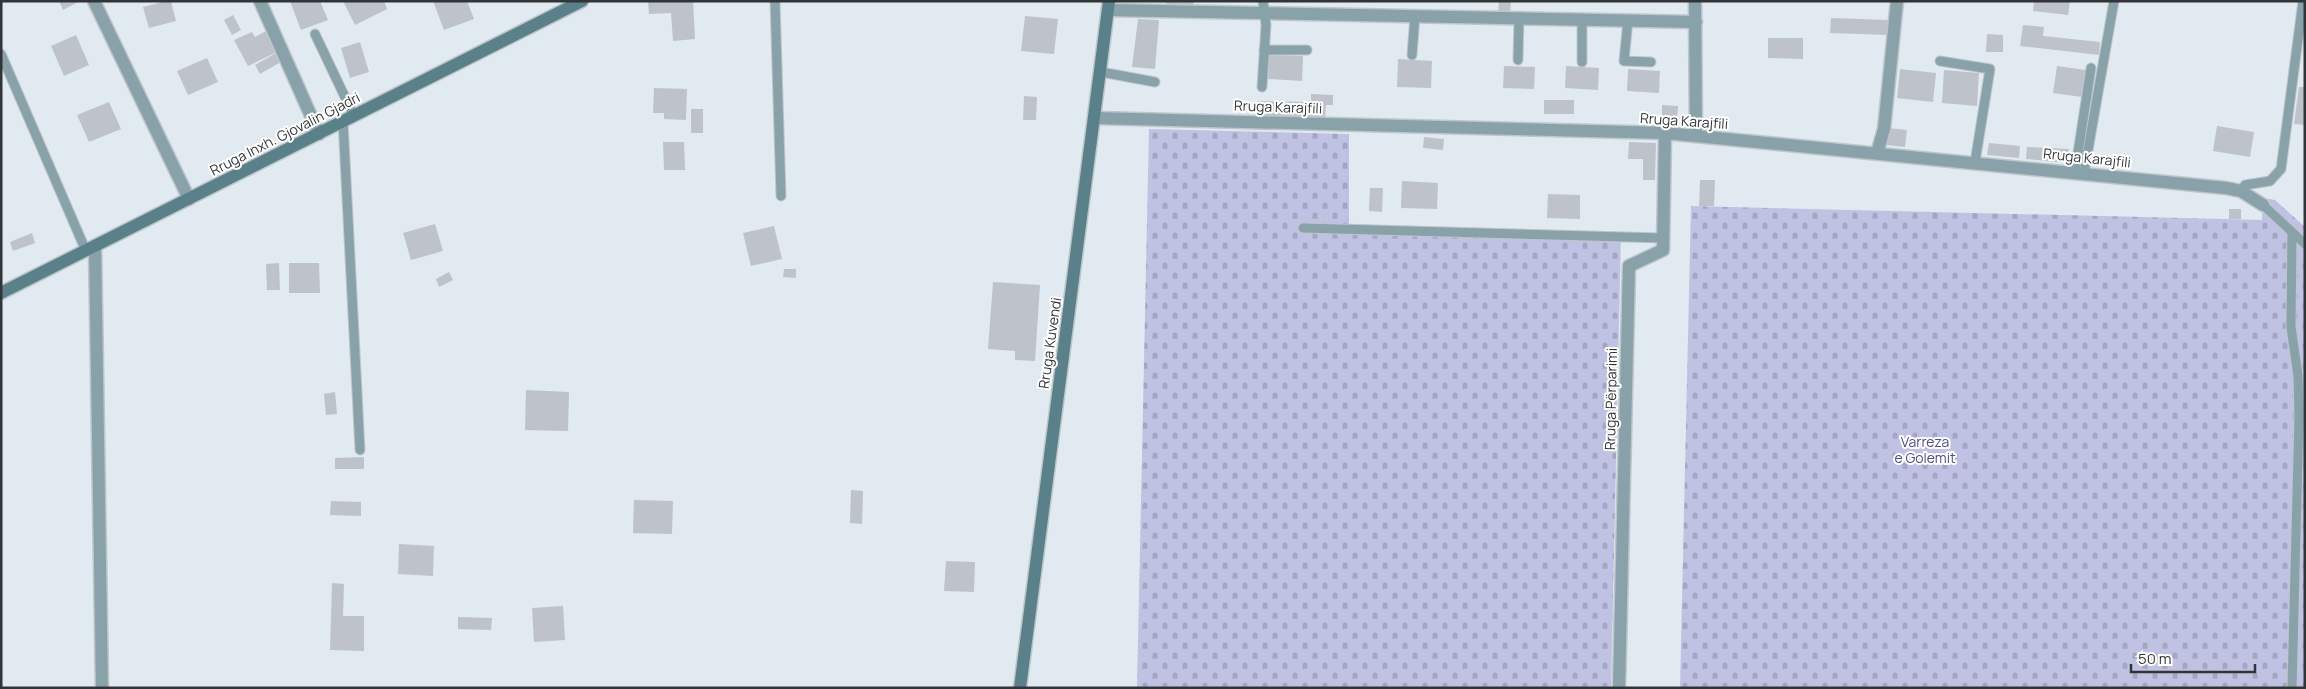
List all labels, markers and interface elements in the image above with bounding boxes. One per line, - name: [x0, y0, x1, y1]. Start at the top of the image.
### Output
- street label: Rruga Inxh. Gjovalin Gjadri: [207, 87, 363, 180]
- street label: Rruga Karajfili: [1234, 95, 1322, 118]
- street label: Rruga Karajfili: [1639, 108, 1729, 133]
- street label: Rruga Karajfili: [2042, 143, 2132, 172]
- street label: Rruga Kuvendi: [1034, 296, 1065, 390]
- street label: Rruga Përparimi: [1600, 348, 1621, 450]
- park label: Varreza e Golemit: [1894, 432, 1956, 467]
- scale bar: [2131, 642, 2255, 674]
- text: 50 m: [2138, 648, 2172, 669]

